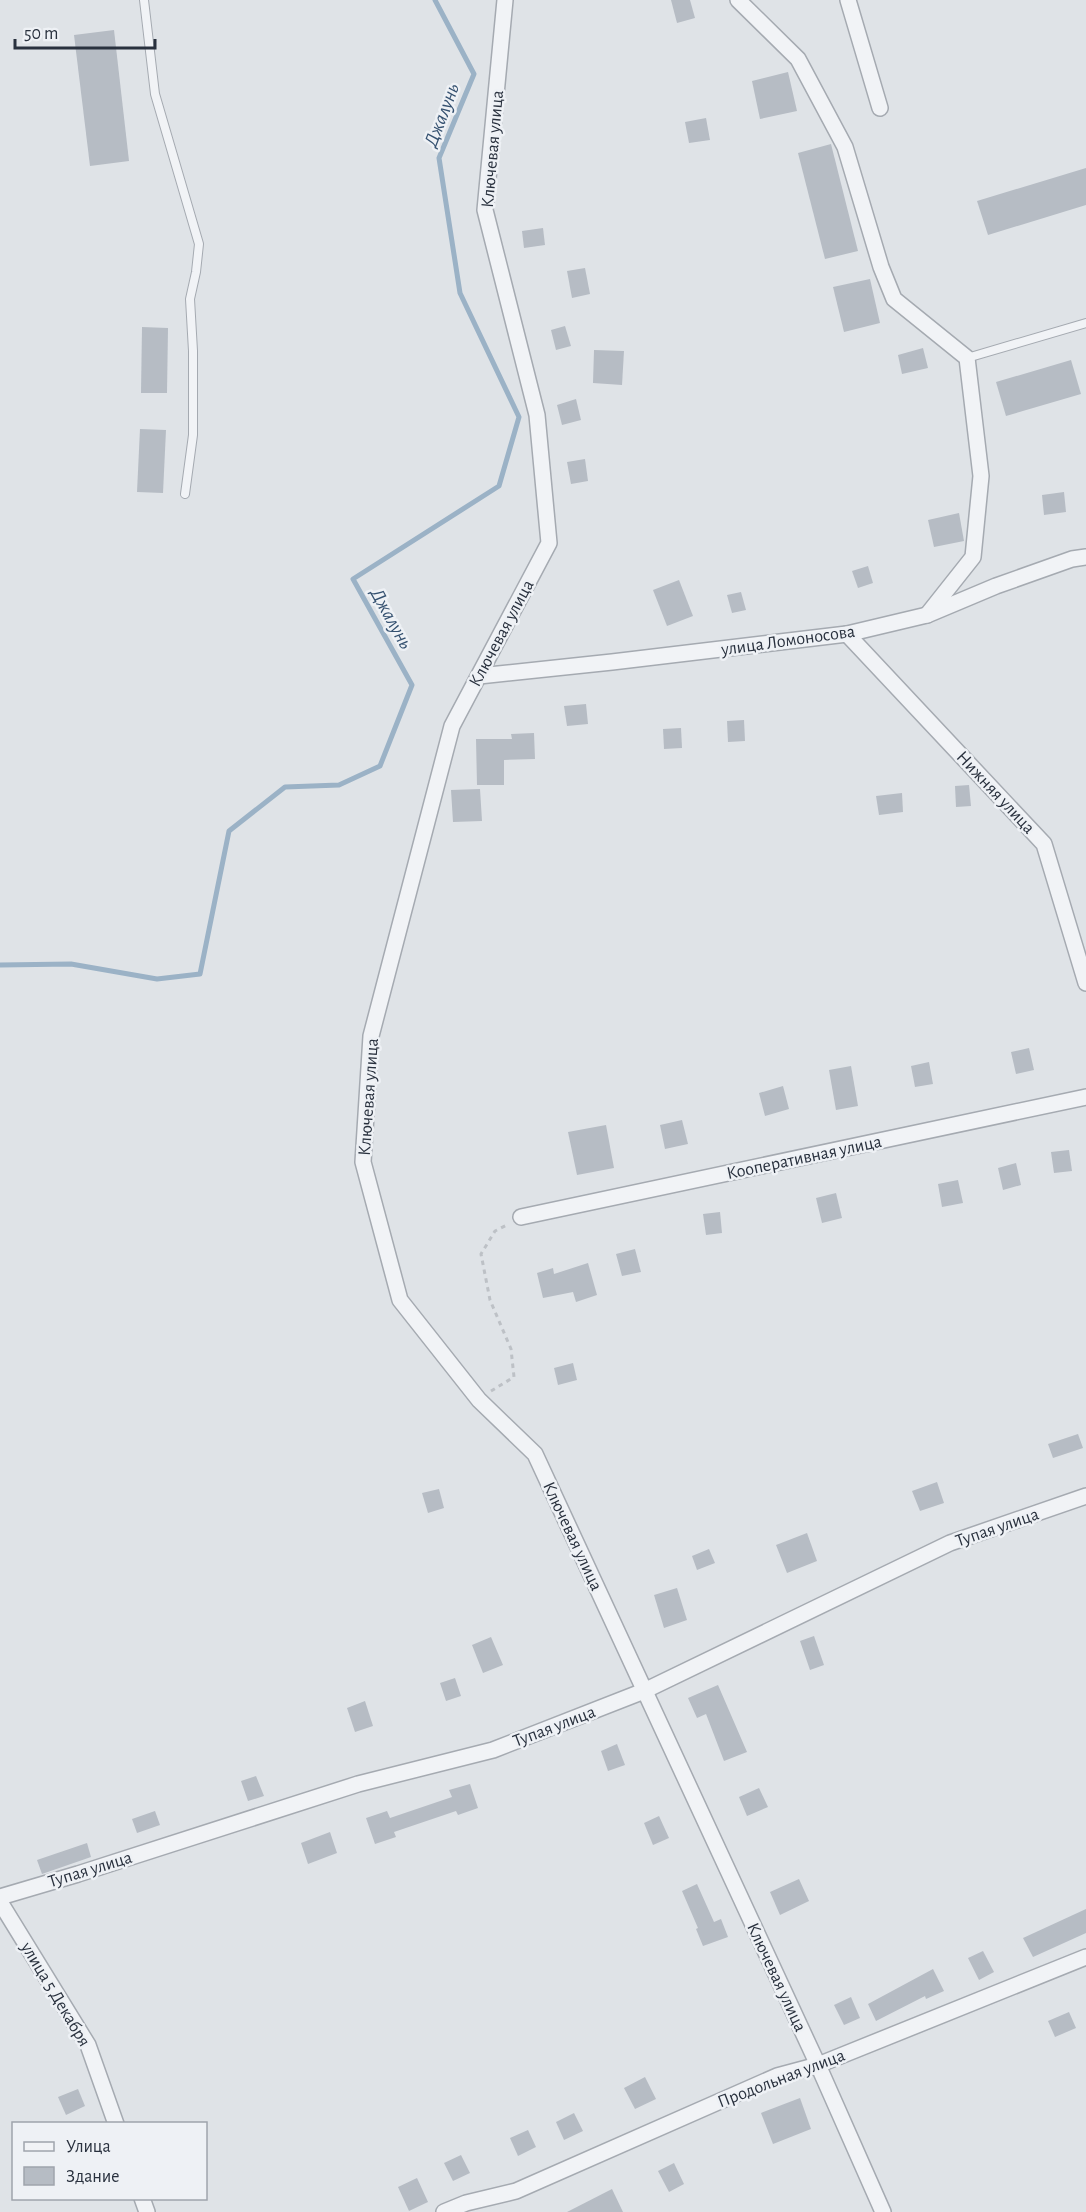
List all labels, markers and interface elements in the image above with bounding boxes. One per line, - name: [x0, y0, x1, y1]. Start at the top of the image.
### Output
- scale bar: [15, 12, 154, 50]
- text: 50 m: [24, 25, 58, 43]
- water label: Джалунь: [420, 81, 463, 151]
- street label: Ключевая улица: [479, 90, 507, 209]
- street label: Ключевая улица: [466, 577, 538, 690]
- water label: Джалунь: [366, 584, 416, 652]
- street label: улица Ломоносова: [719, 623, 856, 659]
- street label: Нижняя улица: [953, 748, 1038, 837]
- street label: Ключевая улица: [356, 1038, 382, 1157]
- street label: Кооперативная улица: [725, 1133, 883, 1183]
- street label: Ключевая улица: [539, 1479, 605, 1594]
- street label: Тупая улица: [953, 1505, 1041, 1551]
- street label: Тупая улица: [511, 1703, 598, 1751]
- street label: Тупая улица: [46, 1849, 134, 1891]
- street label: Ключевая улица: [743, 1920, 809, 2035]
- street label: улица 5 Декабря: [16, 1938, 94, 2050]
- street label: Продольная улица: [715, 2046, 848, 2111]
- legend: [12, 2122, 207, 2200]
- text: Улица: [66, 2138, 111, 2156]
- text: Здание: [66, 2168, 120, 2186]

